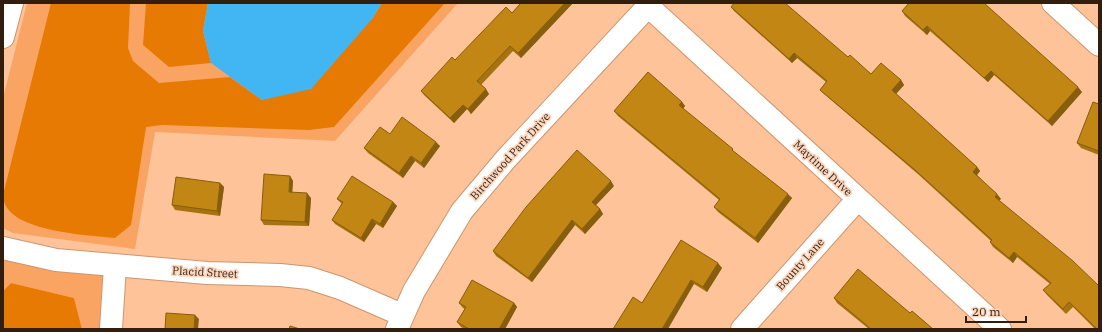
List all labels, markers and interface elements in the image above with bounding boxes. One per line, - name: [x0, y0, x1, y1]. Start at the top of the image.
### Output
- street label: Birchwood Park Drive: [467, 109, 553, 203]
- street label: Maytime Drive: [791, 137, 855, 199]
- street label: Bounty Lane: [773, 235, 827, 293]
- street label: Placid Street: [172, 263, 238, 281]
- scale bar: [966, 298, 1026, 324]
- text: 20 m: [972, 304, 1001, 319]

